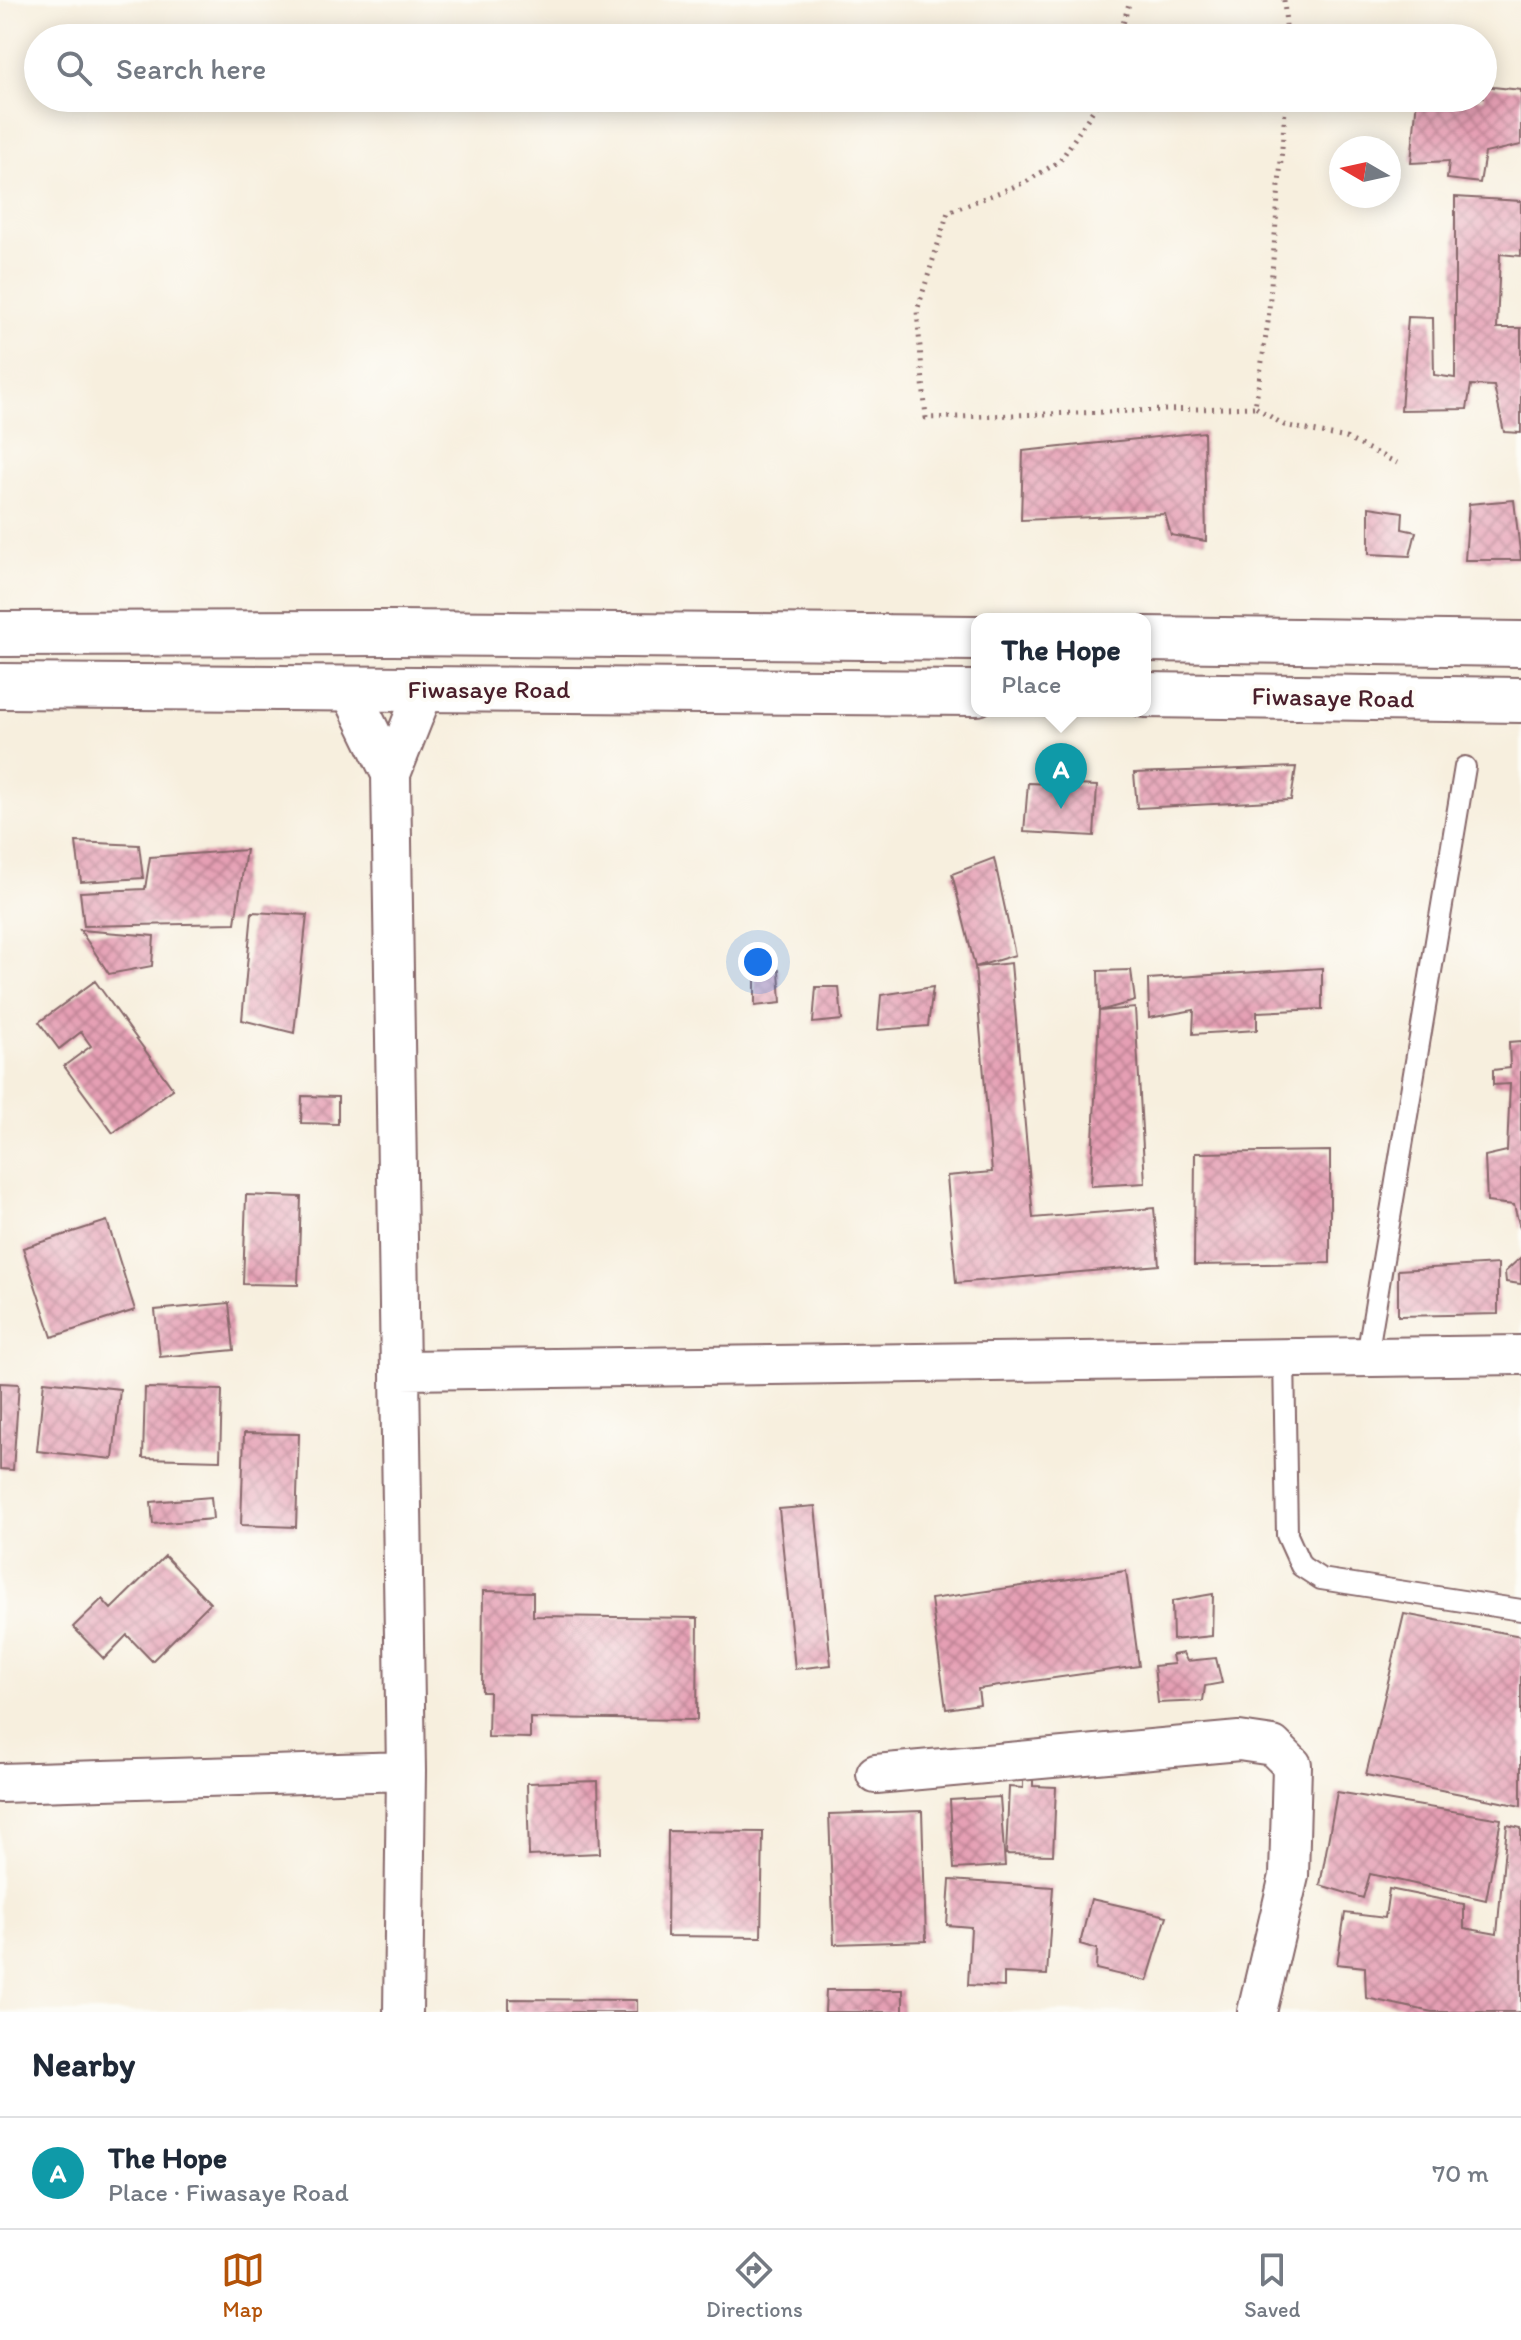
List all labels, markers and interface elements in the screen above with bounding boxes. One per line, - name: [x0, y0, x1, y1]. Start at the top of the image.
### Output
- search box: [24, 24, 1497, 112]
- icon: search: [52, 46, 96, 90]
- text: Search here: [116, 50, 266, 87]
- north arrow: [1329, 136, 1401, 208]
- popup: [971, 613, 1151, 717]
- text: The Hope: [1001, 631, 1121, 668]
- text: Place: [1001, 668, 1061, 700]
- street label: Fiwasaye Road: [408, 673, 571, 705]
- street label: Fiwasaye Road: [1251, 680, 1415, 714]
- pin: A: [1035, 743, 1087, 809]
- your location: [738, 942, 778, 982]
- text: Nearby: [32, 2044, 135, 2085]
- text: The Hope: [108, 2139, 227, 2176]
- text: A: [50, 2157, 66, 2189]
- text: 70 m: [1432, 2157, 1489, 2189]
- text: Place · Fiwasaye Road: [108, 2176, 349, 2208]
- tab: Map: [221, 2248, 265, 2323]
- tab: Directions: [706, 2248, 803, 2323]
- tab: Saved: [1244, 2248, 1300, 2323]

